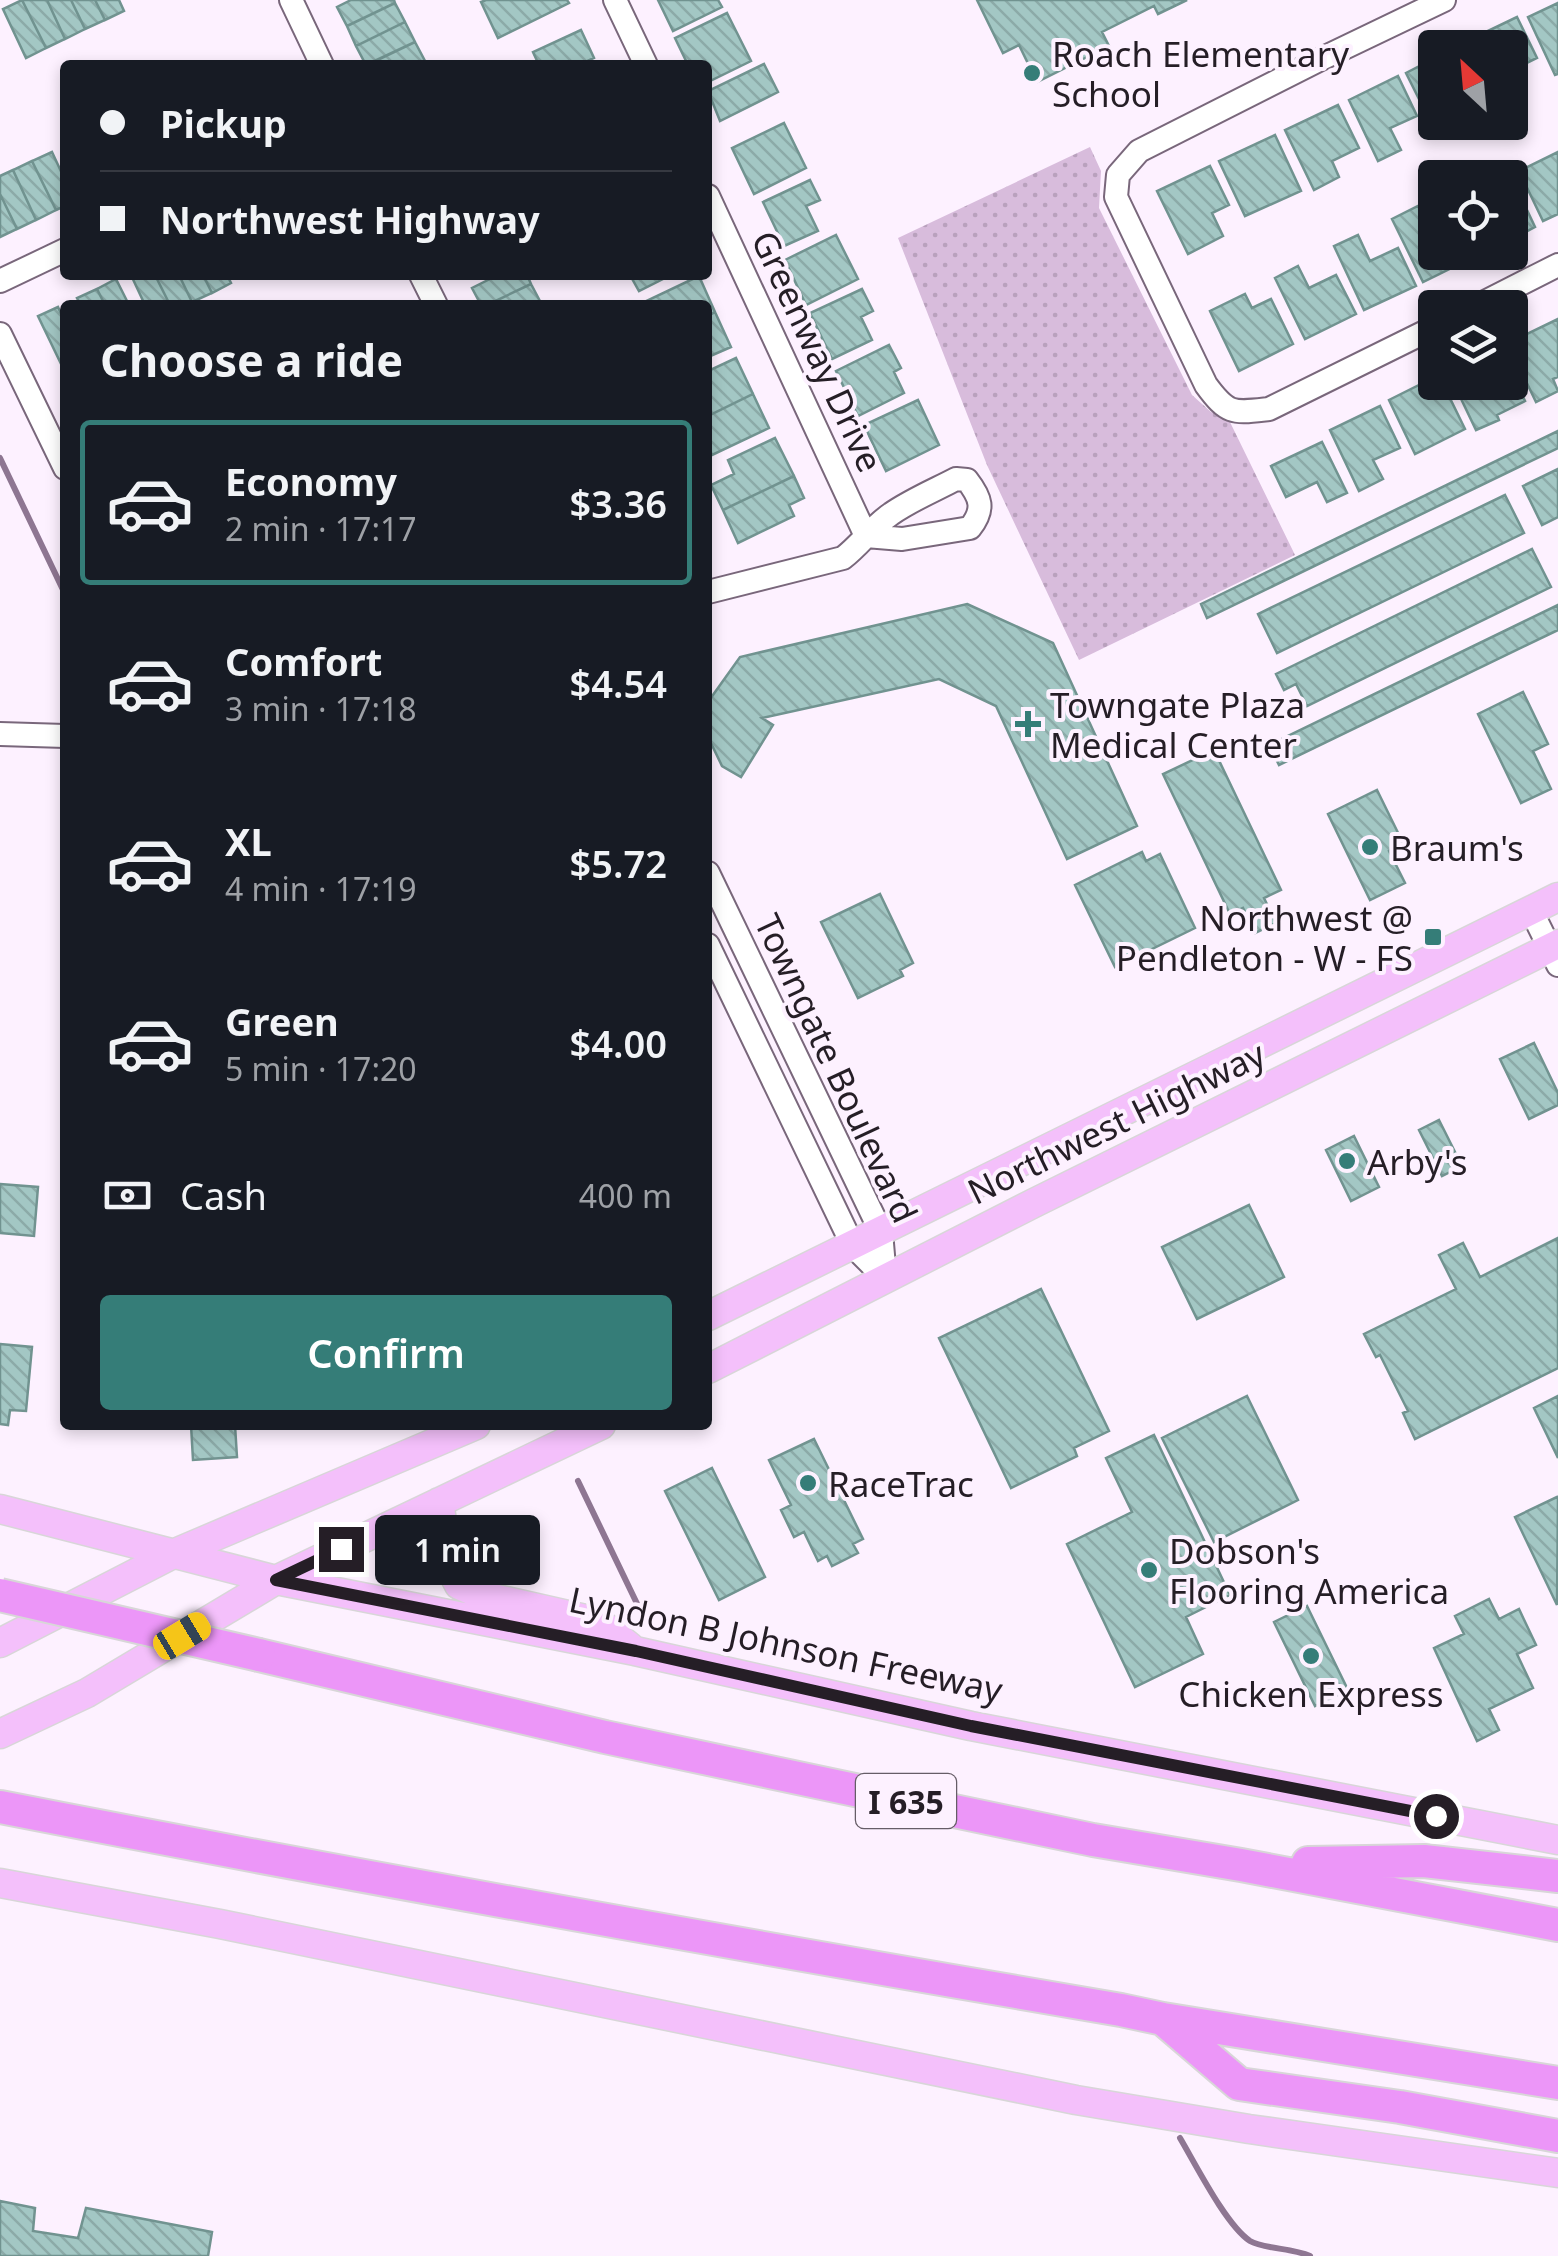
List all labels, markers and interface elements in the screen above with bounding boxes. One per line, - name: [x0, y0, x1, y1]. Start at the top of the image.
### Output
- place label: Roach Elementary School: [1052, 30, 1349, 117]
- north arrow: [1418, 30, 1528, 140]
- map controls: [1418, 30, 1528, 400]
- marker: Roach Elementary School: [1021, 62, 1043, 84]
- text: Pickup: [160, 97, 287, 149]
- button: locate: [1418, 160, 1528, 270]
- text: Northwest Highway: [160, 193, 540, 245]
- street label: Greenway Drive: [742, 223, 894, 479]
- button: layers: [1418, 290, 1528, 400]
- text: Choose a ride: [100, 329, 403, 390]
- text: Economy: [225, 455, 397, 507]
- icon: car: [105, 458, 195, 548]
- text: $3.36: [570, 477, 667, 529]
- text: 2 min · 17:17: [225, 507, 417, 550]
- text: Comfort: [225, 635, 382, 687]
- icon: car: [105, 638, 195, 728]
- text: $4.54: [570, 657, 667, 709]
- place label: Towngate Plaza Medical Center: [1050, 681, 1305, 768]
- text: 3 min · 17:18: [225, 687, 417, 730]
- marker: Towngate Plaza Medical Center: [1015, 711, 1041, 737]
- text: XL: [225, 815, 272, 867]
- icon: car: [105, 818, 195, 908]
- place label: Braum's: [1390, 824, 1524, 871]
- marker: Braum's: [1359, 836, 1381, 858]
- text: $5.72: [570, 837, 667, 889]
- text: 4 min · 17:19: [225, 867, 417, 910]
- place label: Northwest @ Pendleton - W - FS: [1116, 894, 1413, 981]
- street label: Towngate Boulevard: [745, 906, 929, 1230]
- marker: Northwest @ Pendleton - W - FS: [1422, 926, 1444, 948]
- text: Green: [225, 995, 339, 1047]
- icon: car: [105, 998, 195, 1088]
- text: $4.00: [570, 1017, 667, 1069]
- street label: Northwest Highway: [959, 1030, 1273, 1214]
- text: 5 min · 17:20: [225, 1047, 417, 1090]
- place label: Arby's: [1367, 1138, 1468, 1185]
- marker: Arby's: [1336, 1150, 1358, 1172]
- icon: cash: [100, 1168, 155, 1223]
- text: Cash: [180, 1169, 267, 1221]
- text: 400 m: [579, 1174, 672, 1217]
- button: Confirm: [100, 1295, 672, 1410]
- place label: RaceTrac: [828, 1460, 974, 1507]
- marker: RaceTrac: [797, 1472, 819, 1494]
- callout: 1 min: [376, 1514, 541, 1584]
- route end: [319, 1527, 364, 1572]
- place label: Dobson's Flooring America: [1169, 1527, 1449, 1614]
- text: 1 min: [414, 1528, 501, 1571]
- marker: Dobson's Flooring America: [1138, 1559, 1160, 1581]
- street label: Lyndon B Johnson Freeway: [565, 1575, 1007, 1713]
- car: [149, 1608, 215, 1664]
- marker: Chicken Express: [1300, 1645, 1322, 1667]
- place label: Chicken Express: [1178, 1670, 1444, 1717]
- road number: I 635: [856, 1774, 956, 1828]
- route start: [1414, 1794, 1459, 1839]

